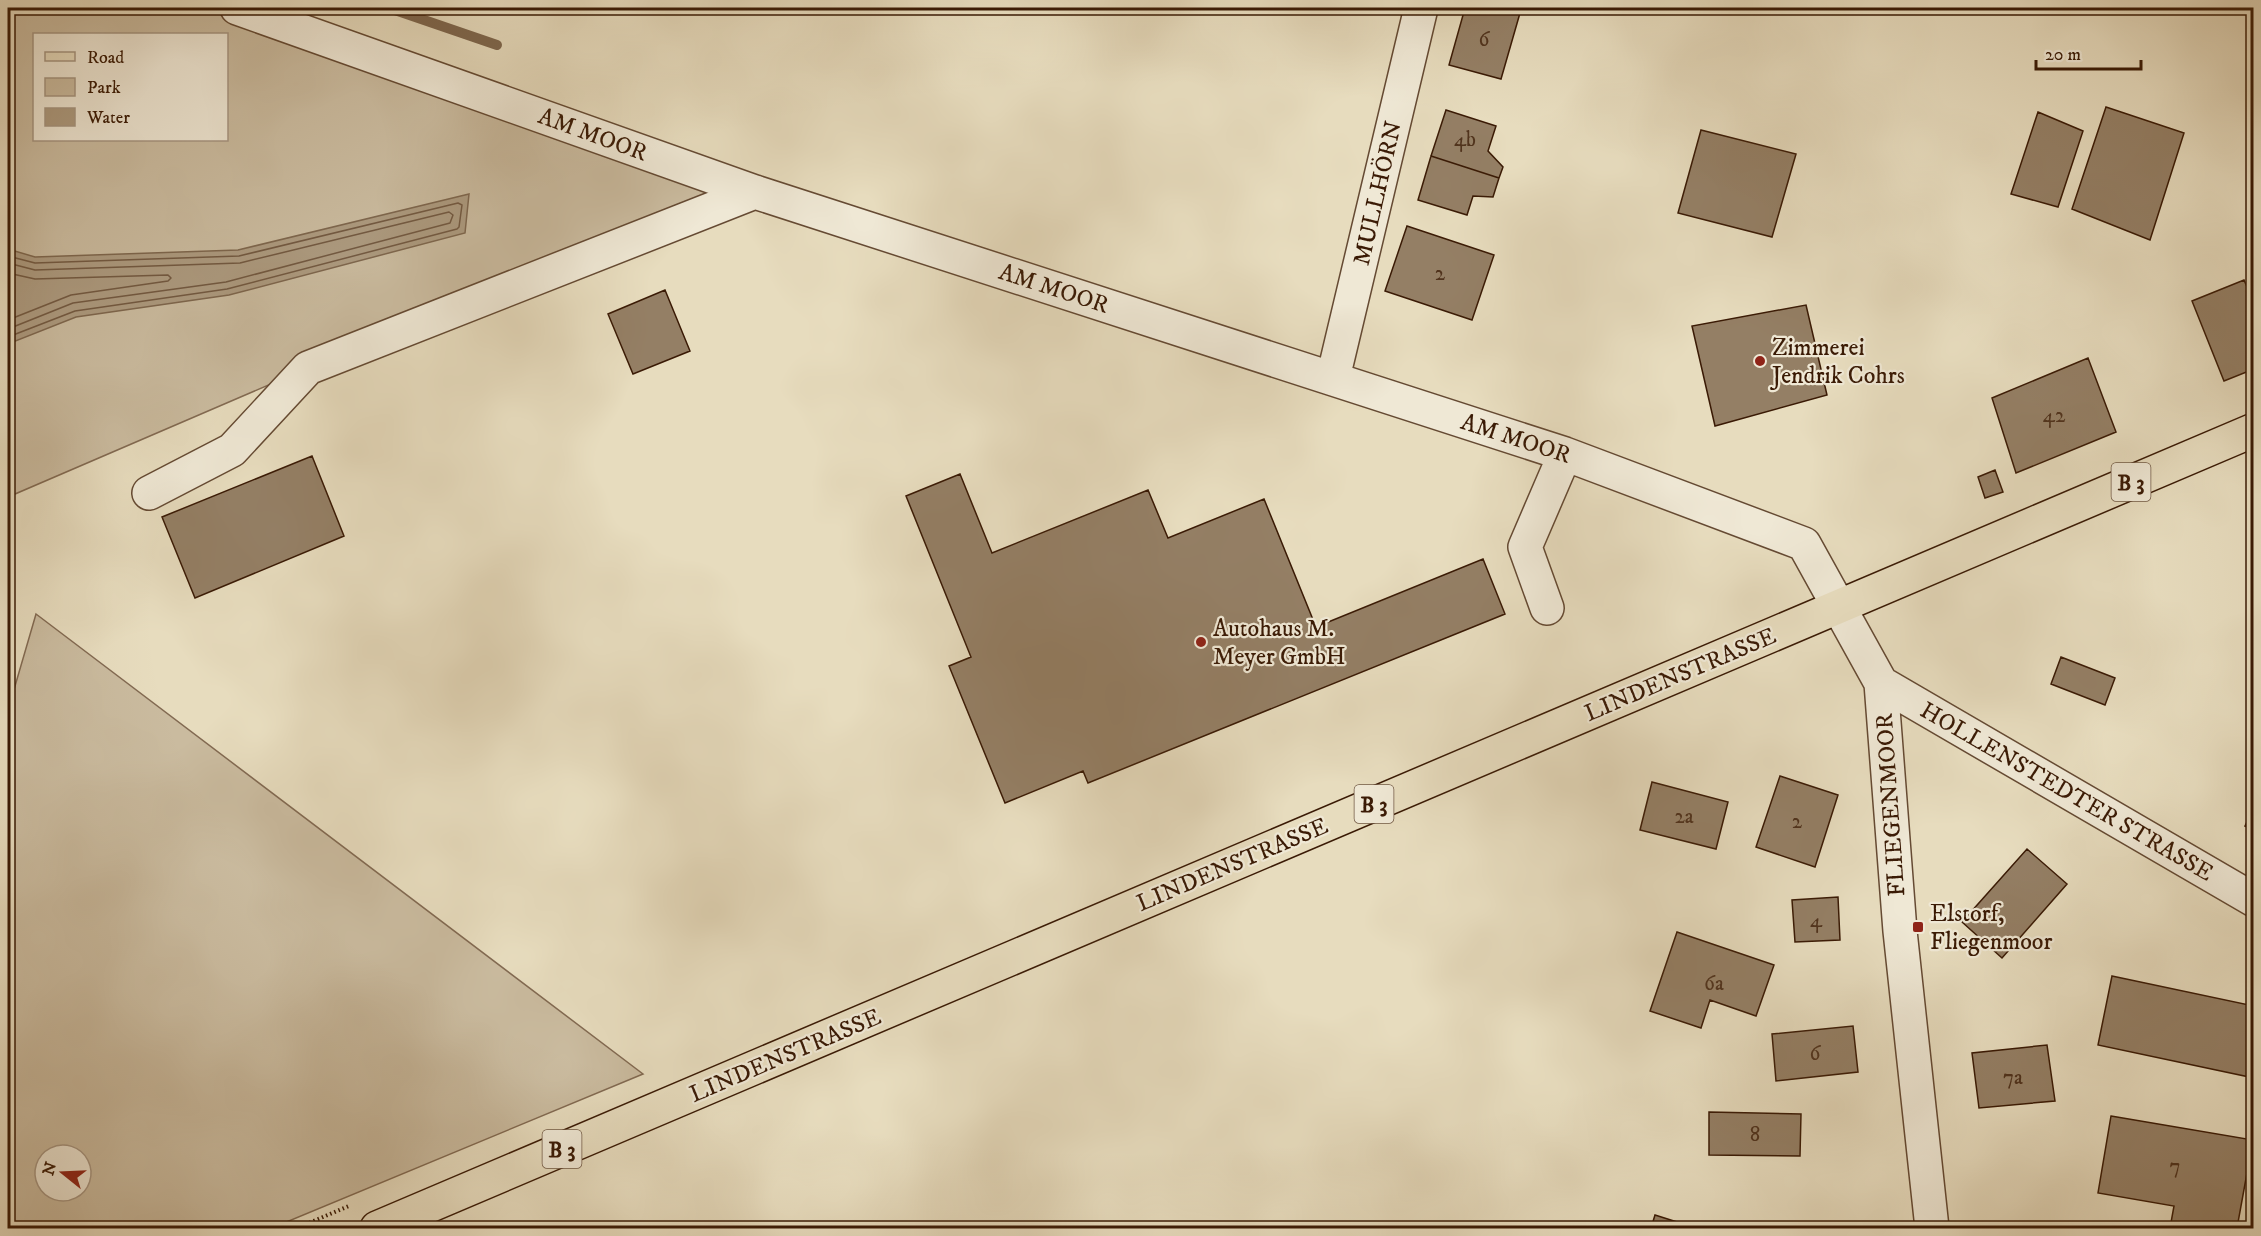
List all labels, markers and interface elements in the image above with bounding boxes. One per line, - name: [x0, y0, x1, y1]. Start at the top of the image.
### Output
- house number: 6: [1479, 27, 1491, 53]
- legend: [33, 33, 228, 141]
- scale bar: [2036, 33, 2141, 71]
- text: 20 m: [2045, 44, 2081, 66]
- text: Road: [87, 47, 124, 69]
- text: Park: [87, 77, 121, 99]
- street label: AM MOOR: [534, 101, 651, 169]
- text: Water: [86, 107, 130, 129]
- street label: MULLHÖRN: [1347, 118, 1409, 268]
- house number: 4b: [1454, 127, 1476, 153]
- street label: AM MOOR: [995, 257, 1112, 321]
- house number: 2: [1435, 261, 1446, 287]
- place label: Zimmerei Jendrik Cohrs: [1770, 333, 1905, 391]
- marker: Zimmerei Jendrik Cohrs: [1753, 354, 1767, 368]
- house number: 42: [2043, 403, 2066, 429]
- street label: AM MOOR: [1457, 407, 1574, 471]
- road number: B 3: [2112, 463, 2150, 501]
- place label: Autohaus M. Meyer GmbH: [1213, 614, 1346, 672]
- street label: LINDENSTRASSE: [1580, 621, 1781, 729]
- marker: Autohaus M. Meyer GmbH: [1194, 635, 1208, 649]
- street label: HOLLENSTEDTER STRASSE: [1914, 695, 2219, 888]
- street label: FLIEGENMOOR: [1870, 712, 1912, 898]
- road number: B 3: [1354, 785, 1394, 823]
- house number: 2a: [1674, 804, 1694, 830]
- house number: 2: [1792, 809, 1803, 835]
- street label: LINDENSTRASSE: [1132, 811, 1333, 919]
- place label: Elstorf, Fliegenmoor: [1930, 899, 2052, 957]
- house number: 4: [1810, 908, 1823, 934]
- marker: Elstorf, Fliegenmoor: [1911, 920, 1925, 934]
- house number: 6a: [1704, 971, 1724, 997]
- street label: LINDENSTRASSE: [685, 1002, 886, 1110]
- house number: 6: [1810, 1041, 1822, 1067]
- house number: 7a: [2003, 1065, 2023, 1091]
- house number: 8: [1750, 1122, 1760, 1148]
- road number: B 3: [542, 1130, 582, 1168]
- north arrow: [33, 1143, 93, 1203]
- house number: 7: [2169, 1154, 2181, 1180]
- text: N: [38, 1159, 61, 1178]

